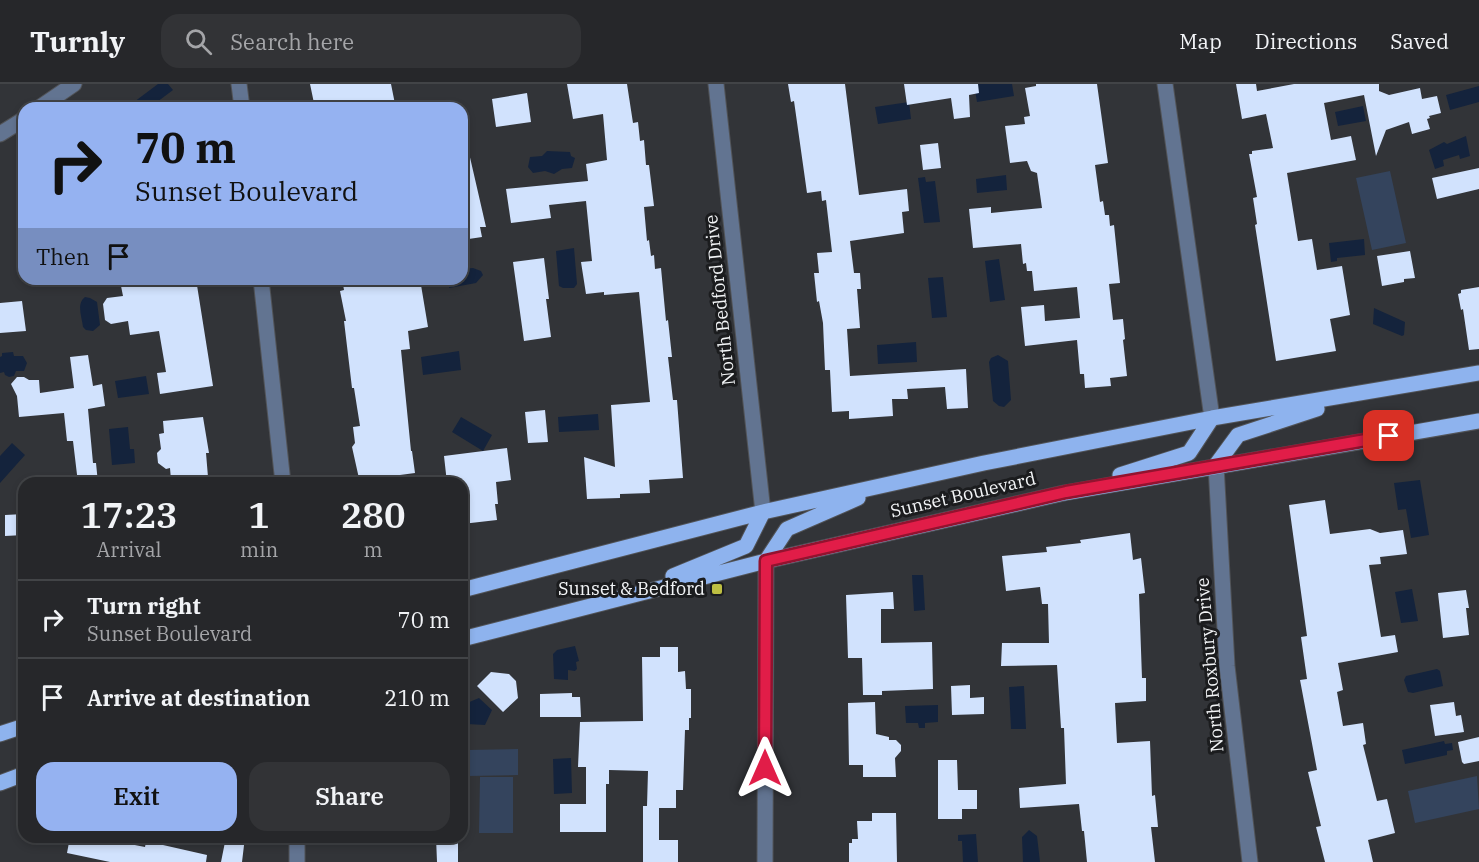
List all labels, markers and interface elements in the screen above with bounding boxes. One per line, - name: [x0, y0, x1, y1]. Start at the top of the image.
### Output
- search box: [161, 14, 581, 68]
- text: Turnly: [30, 23, 125, 60]
- icon: search: [182, 25, 215, 58]
- text: Search here: [230, 27, 354, 56]
- text: Map: [1179, 27, 1222, 55]
- text: Directions: [1255, 27, 1357, 55]
- text: Saved: [1390, 27, 1449, 55]
- text: 70 m: [135, 120, 236, 175]
- icon: right: [36, 126, 114, 204]
- text: Sunset Boulevard: [135, 173, 358, 208]
- street label: North Bedford Drive: [699, 214, 740, 387]
- icon: arrive: [102, 240, 135, 273]
- text: Then: [36, 242, 90, 271]
- pin: [1363, 410, 1414, 461]
- icon: arrive: [1372, 419, 1405, 452]
- street label: Sunset Boulevard: [888, 467, 1038, 522]
- text: 17:23: [80, 491, 178, 538]
- text: 1: [248, 491, 270, 538]
- text: 280: [341, 491, 406, 538]
- text: Arrival: [96, 536, 162, 563]
- text: min: [240, 536, 278, 563]
- text: m: [364, 536, 383, 563]
- place label: Sunset & Bedford: [558, 577, 705, 600]
- street label: North Roxbury Drive: [1190, 577, 1229, 753]
- marker: Sunset & Bedford: [710, 582, 724, 596]
- text: Turn right: [87, 591, 201, 620]
- icon: right: [36, 603, 69, 636]
- text: 70 m: [398, 605, 450, 634]
- text: Sunset Boulevard: [87, 620, 252, 647]
- icon: arrive: [36, 681, 69, 714]
- text: Arrive at destination: [87, 683, 310, 712]
- text: 210 m: [384, 683, 450, 712]
- position arrow: [733, 736, 797, 800]
- button: Exit: [36, 762, 237, 831]
- button: Share: [249, 762, 450, 831]

